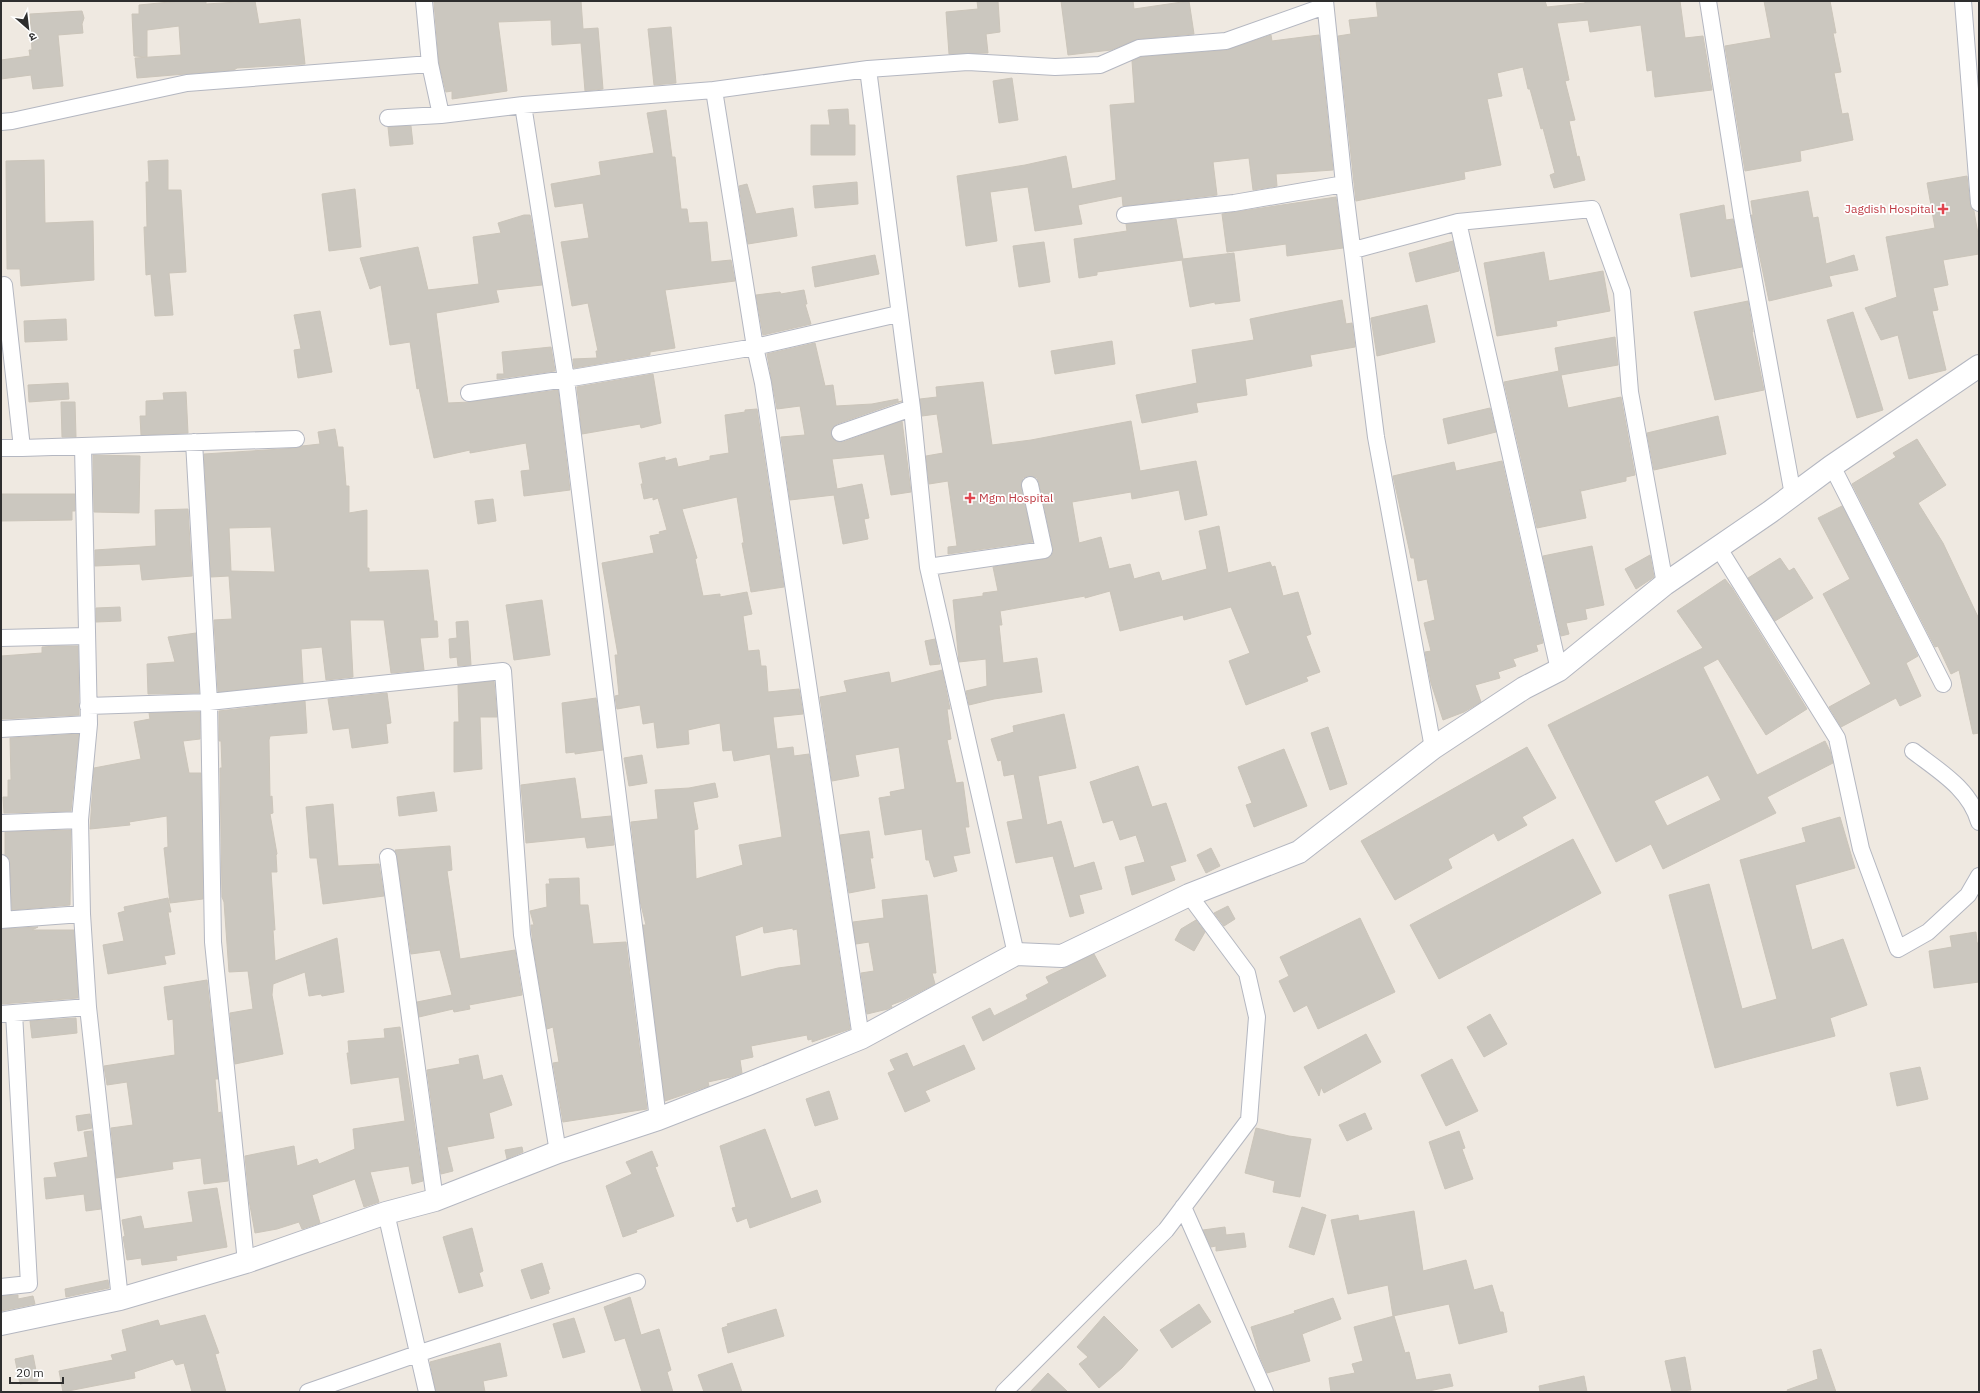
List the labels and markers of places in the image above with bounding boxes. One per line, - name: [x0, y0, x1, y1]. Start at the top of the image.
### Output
- place label: Jagdish Hospital: [1845, 201, 1934, 216]
- marker: Jagdish Hospital: [1937, 203, 1949, 215]
- place label: Mgm Hospital: [979, 490, 1053, 505]
- marker: Mgm Hospital: [964, 492, 976, 504]

